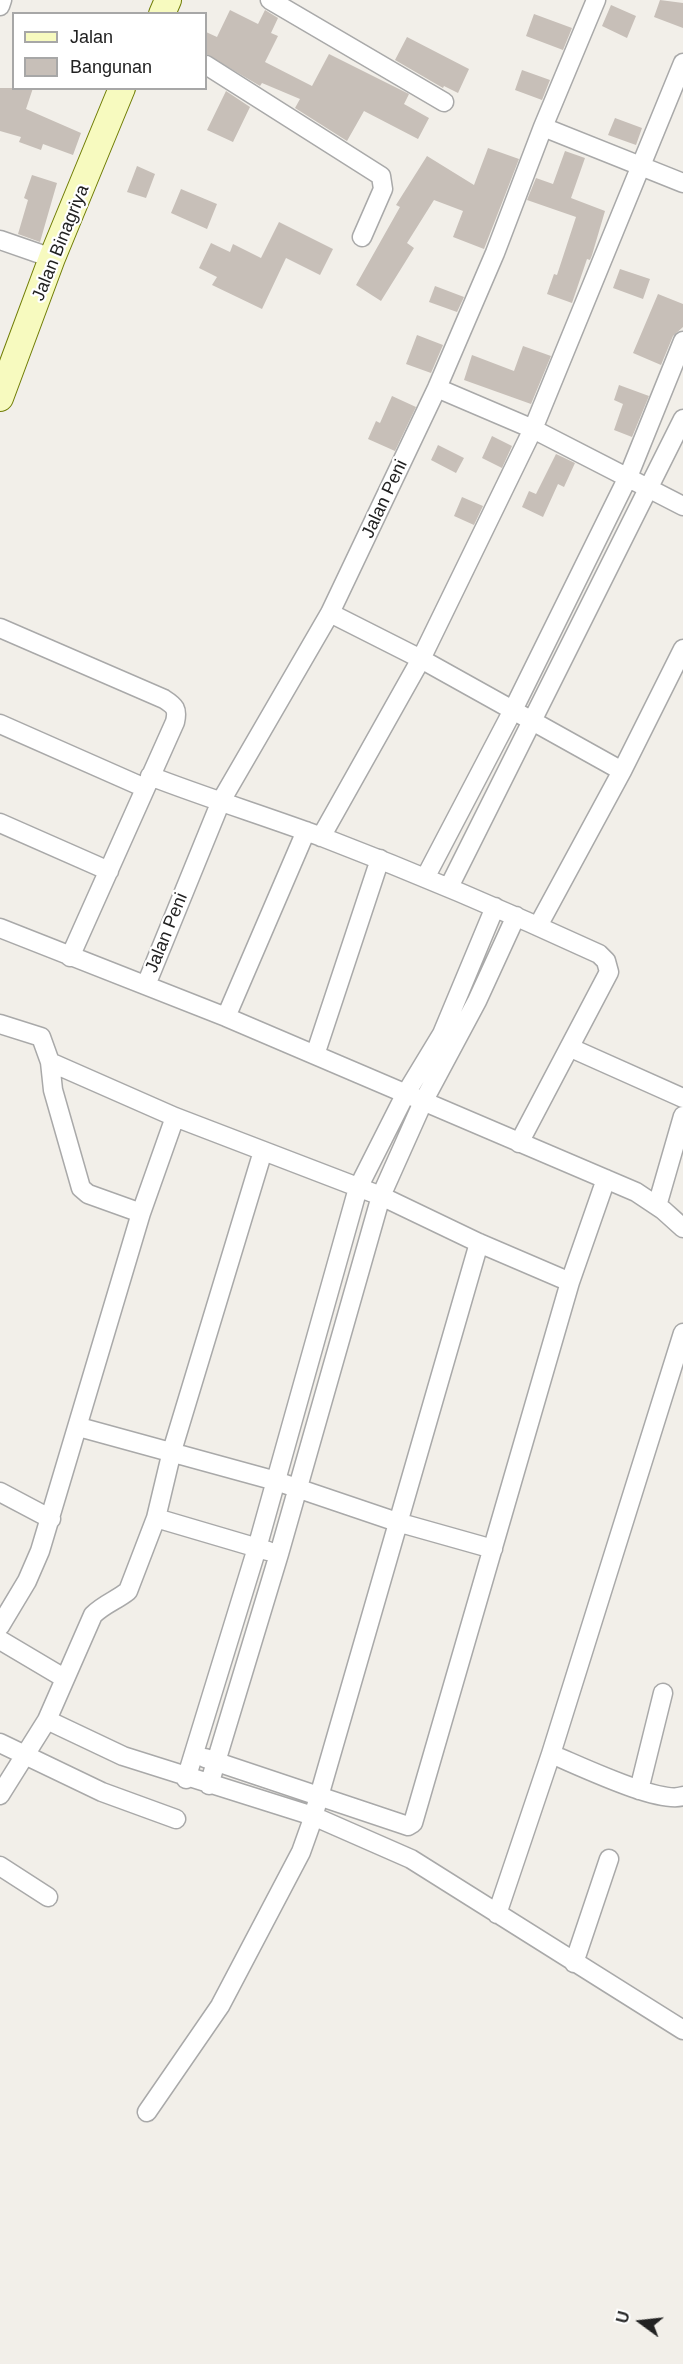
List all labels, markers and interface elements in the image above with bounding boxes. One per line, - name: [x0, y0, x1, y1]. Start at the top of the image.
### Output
- legend: [12, 12, 207, 90]
- text: Jalan: [70, 27, 113, 47]
- text: Bangunan: [70, 57, 152, 77]
- street label: Jalan Binagriya: [28, 182, 94, 304]
- street label: Jalan Peni: [357, 456, 413, 542]
- street label: Jalan Peni: [141, 890, 193, 976]
- north arrow: [611, 2292, 671, 2352]
- text: U: [613, 2309, 633, 2325]

